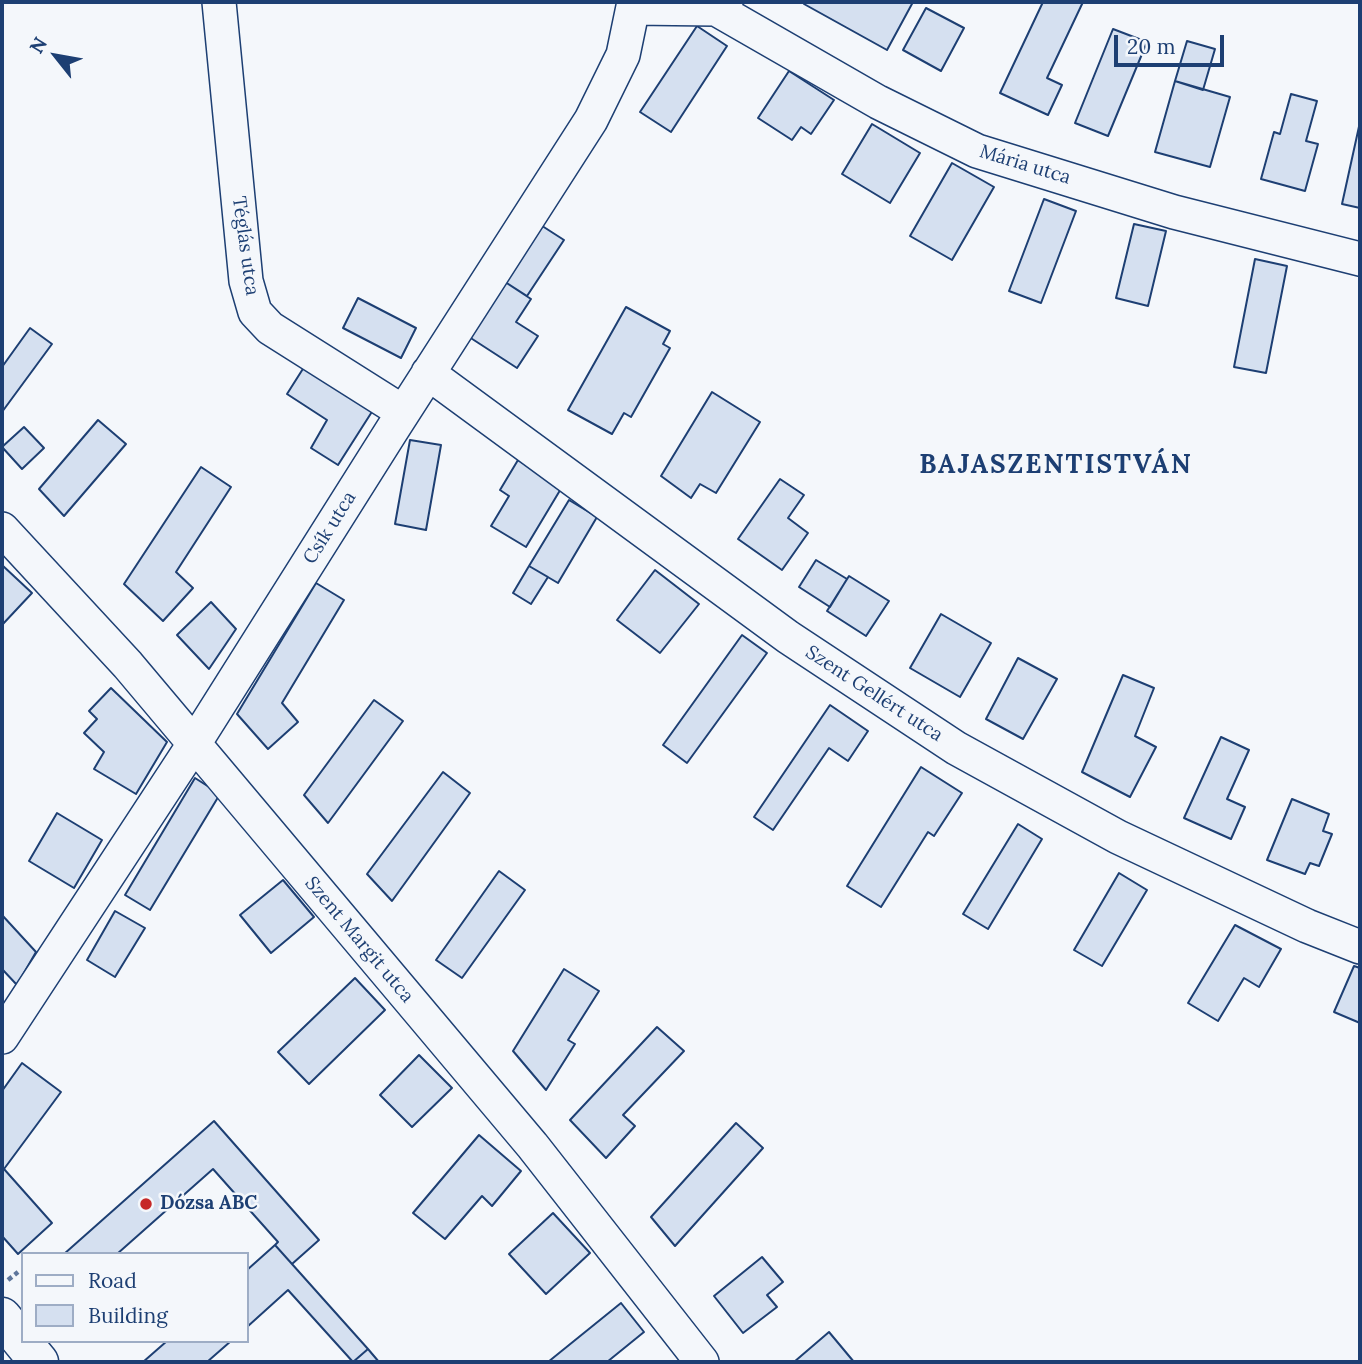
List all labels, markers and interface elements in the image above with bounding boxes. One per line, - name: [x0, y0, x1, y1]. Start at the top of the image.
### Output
- north arrow: [21, 21, 91, 91]
- scale bar: [1117, 21, 1227, 65]
- text: N: [24, 33, 52, 58]
- text: 20 m: [1127, 33, 1176, 60]
- street label: Mária utca: [977, 140, 1073, 190]
- street label: Téglás utca: [227, 195, 263, 297]
- district label: BAJASZENTISTVÁN: [921, 450, 1191, 482]
- street label: Csík utca: [299, 488, 361, 568]
- street label: Szent Gellért utca: [801, 641, 947, 747]
- street label: Szent Margit utca: [300, 872, 418, 1008]
- place label: Dózsa ABC: [160, 1193, 257, 1215]
- marker: Dózsa ABC: [138, 1196, 154, 1212]
- legend: [21, 1252, 248, 1343]
- text: Road: [88, 1267, 137, 1294]
- text: Building: [88, 1302, 168, 1329]

